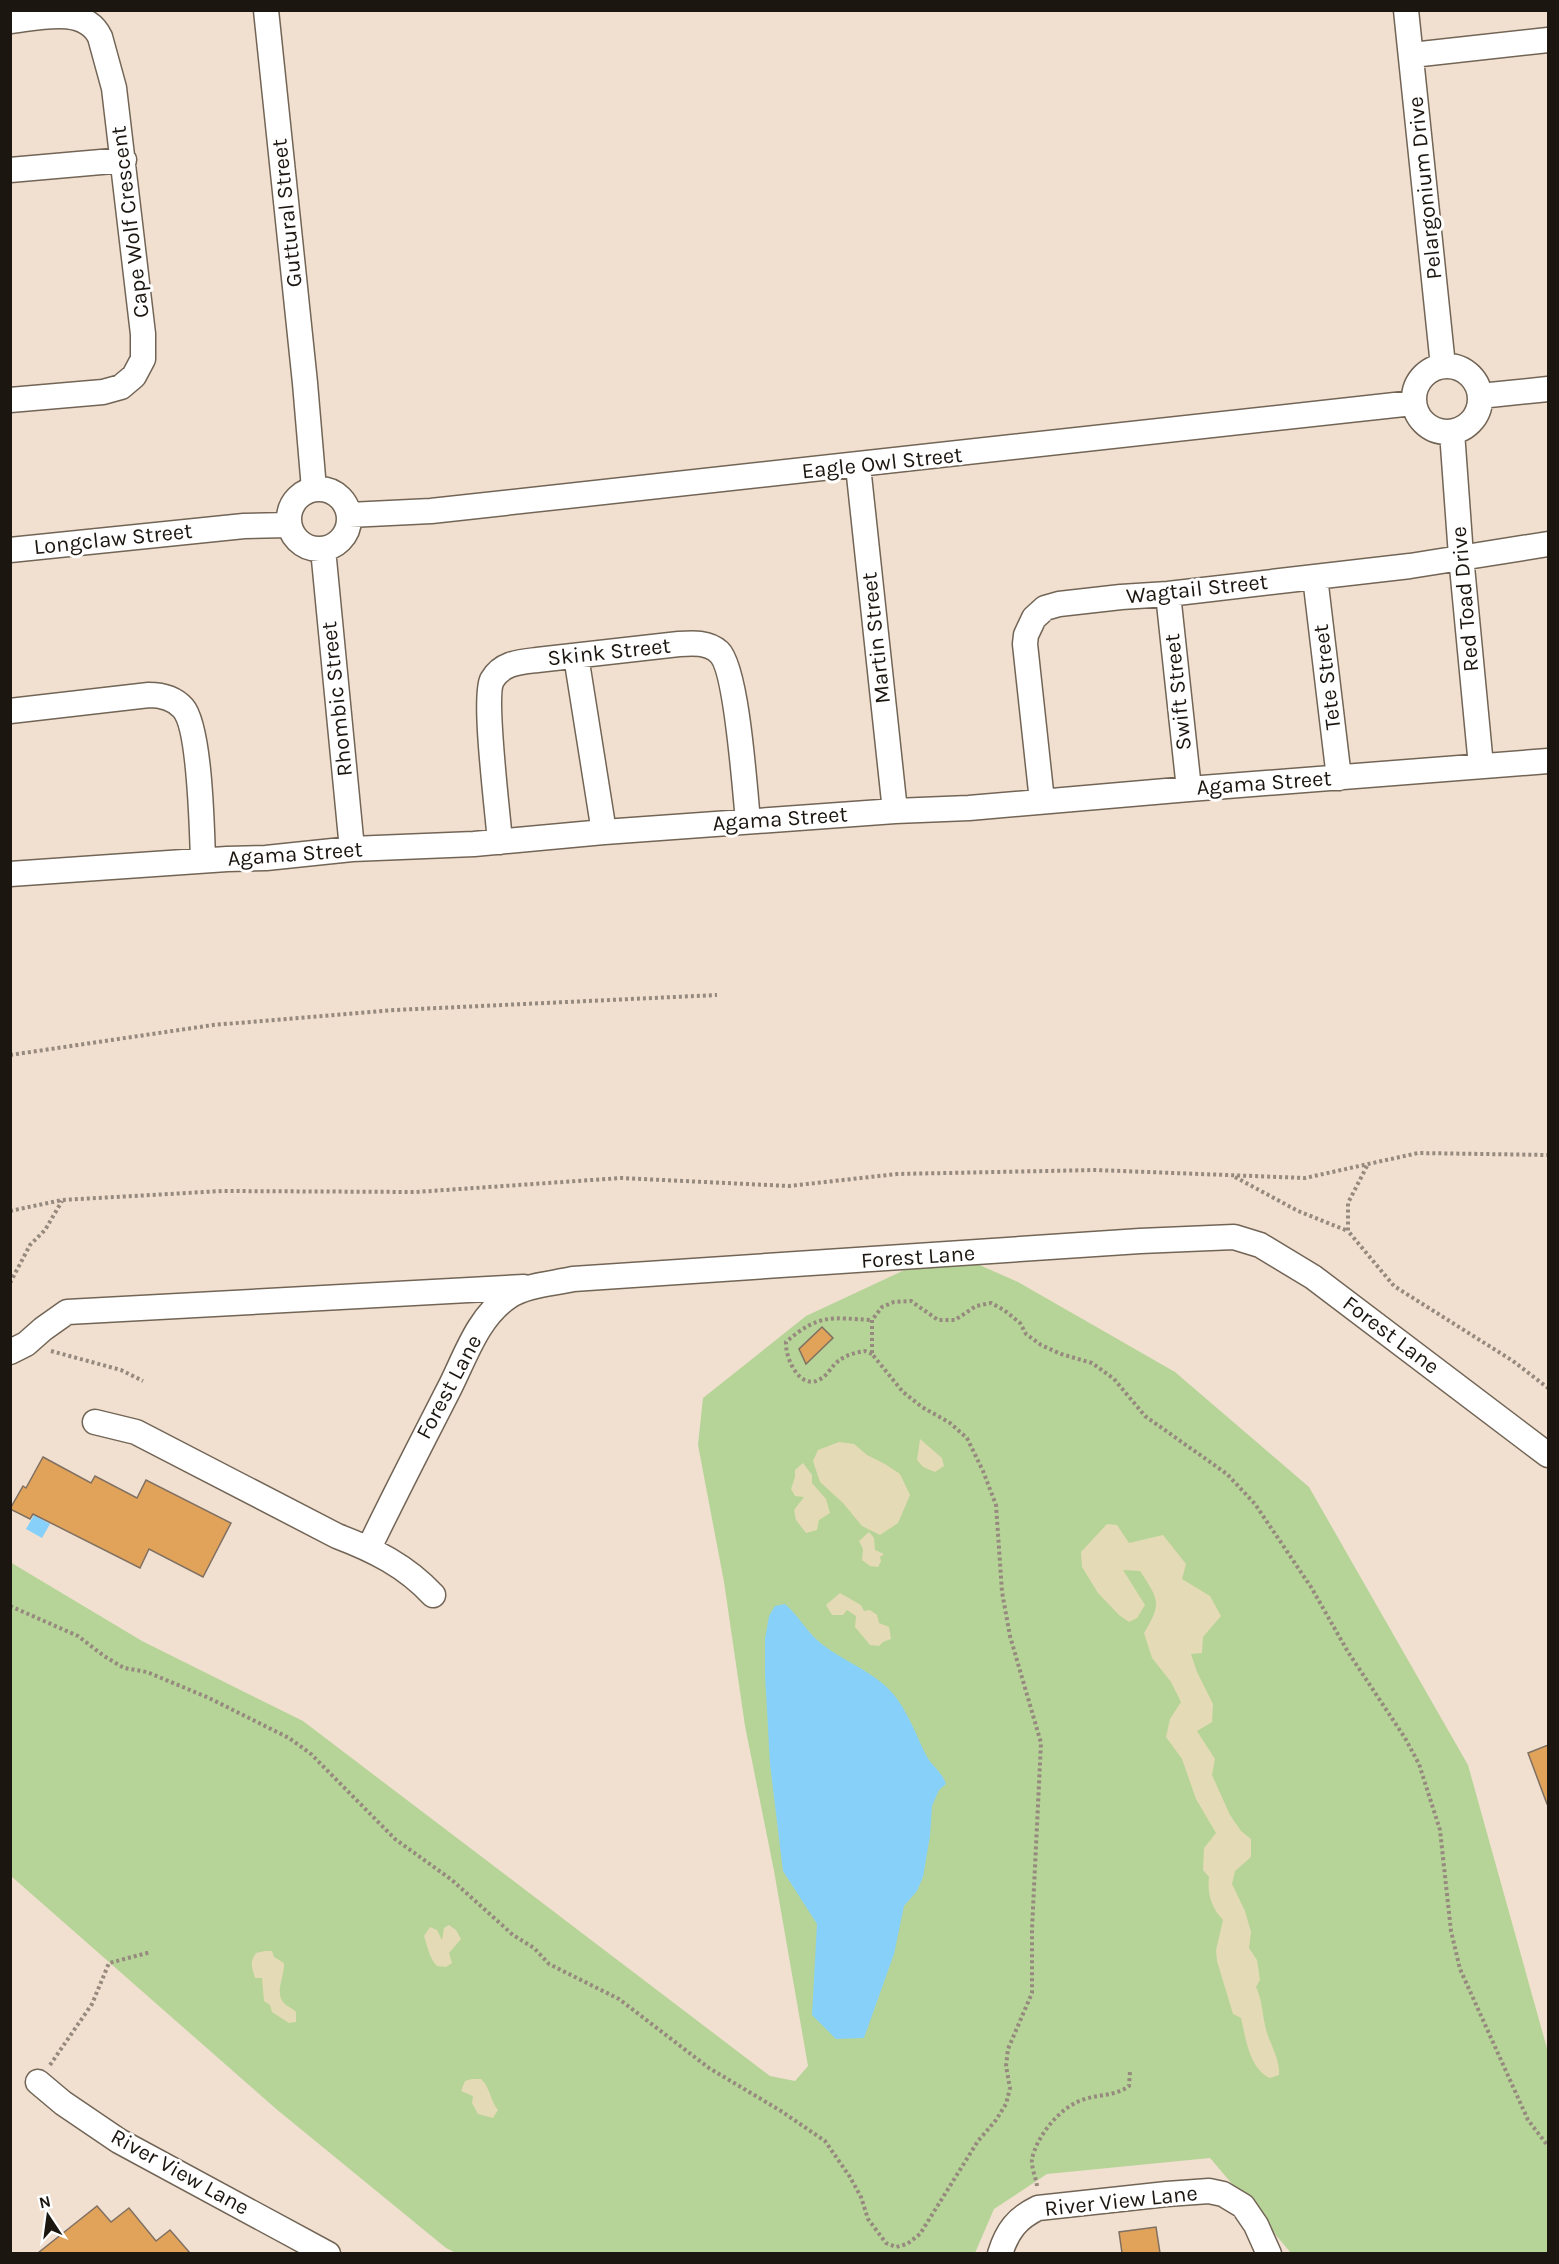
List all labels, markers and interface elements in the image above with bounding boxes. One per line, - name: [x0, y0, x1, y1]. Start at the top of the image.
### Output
- street label: Pelargonium Drive: [1402, 95, 1448, 281]
- street label: Cape Wolf Crescent: [105, 124, 155, 320]
- street label: Guttural Street: [266, 137, 308, 289]
- street label: Eagle Owl Street: [800, 442, 964, 484]
- street label: Longclaw Street: [32, 518, 194, 560]
- street label: Red Toad Drive: [1446, 525, 1484, 673]
- street label: Wagtail Street: [1125, 569, 1269, 609]
- street label: Martin Street: [856, 571, 896, 705]
- street label: Rhombic Street: [316, 620, 358, 778]
- street label: Tete Street: [1308, 623, 1346, 731]
- street label: Swift Street: [1159, 632, 1197, 752]
- street label: Skink Street: [546, 633, 672, 671]
- street label: Agama Street: [1196, 765, 1332, 801]
- street label: Agama Street: [712, 801, 848, 837]
- street label: Agama Street: [227, 836, 363, 872]
- street label: Forest Lane: [860, 1240, 976, 1274]
- street label: Forest Lane: [1338, 1290, 1444, 1380]
- street label: Forest Lane: [411, 1330, 487, 1444]
- street label: River View Lane: [106, 2123, 254, 2221]
- street label: River View Lane: [1043, 2180, 1199, 2222]
- north arrow: [18, 2186, 78, 2246]
- text: N: [37, 2191, 52, 2212]

